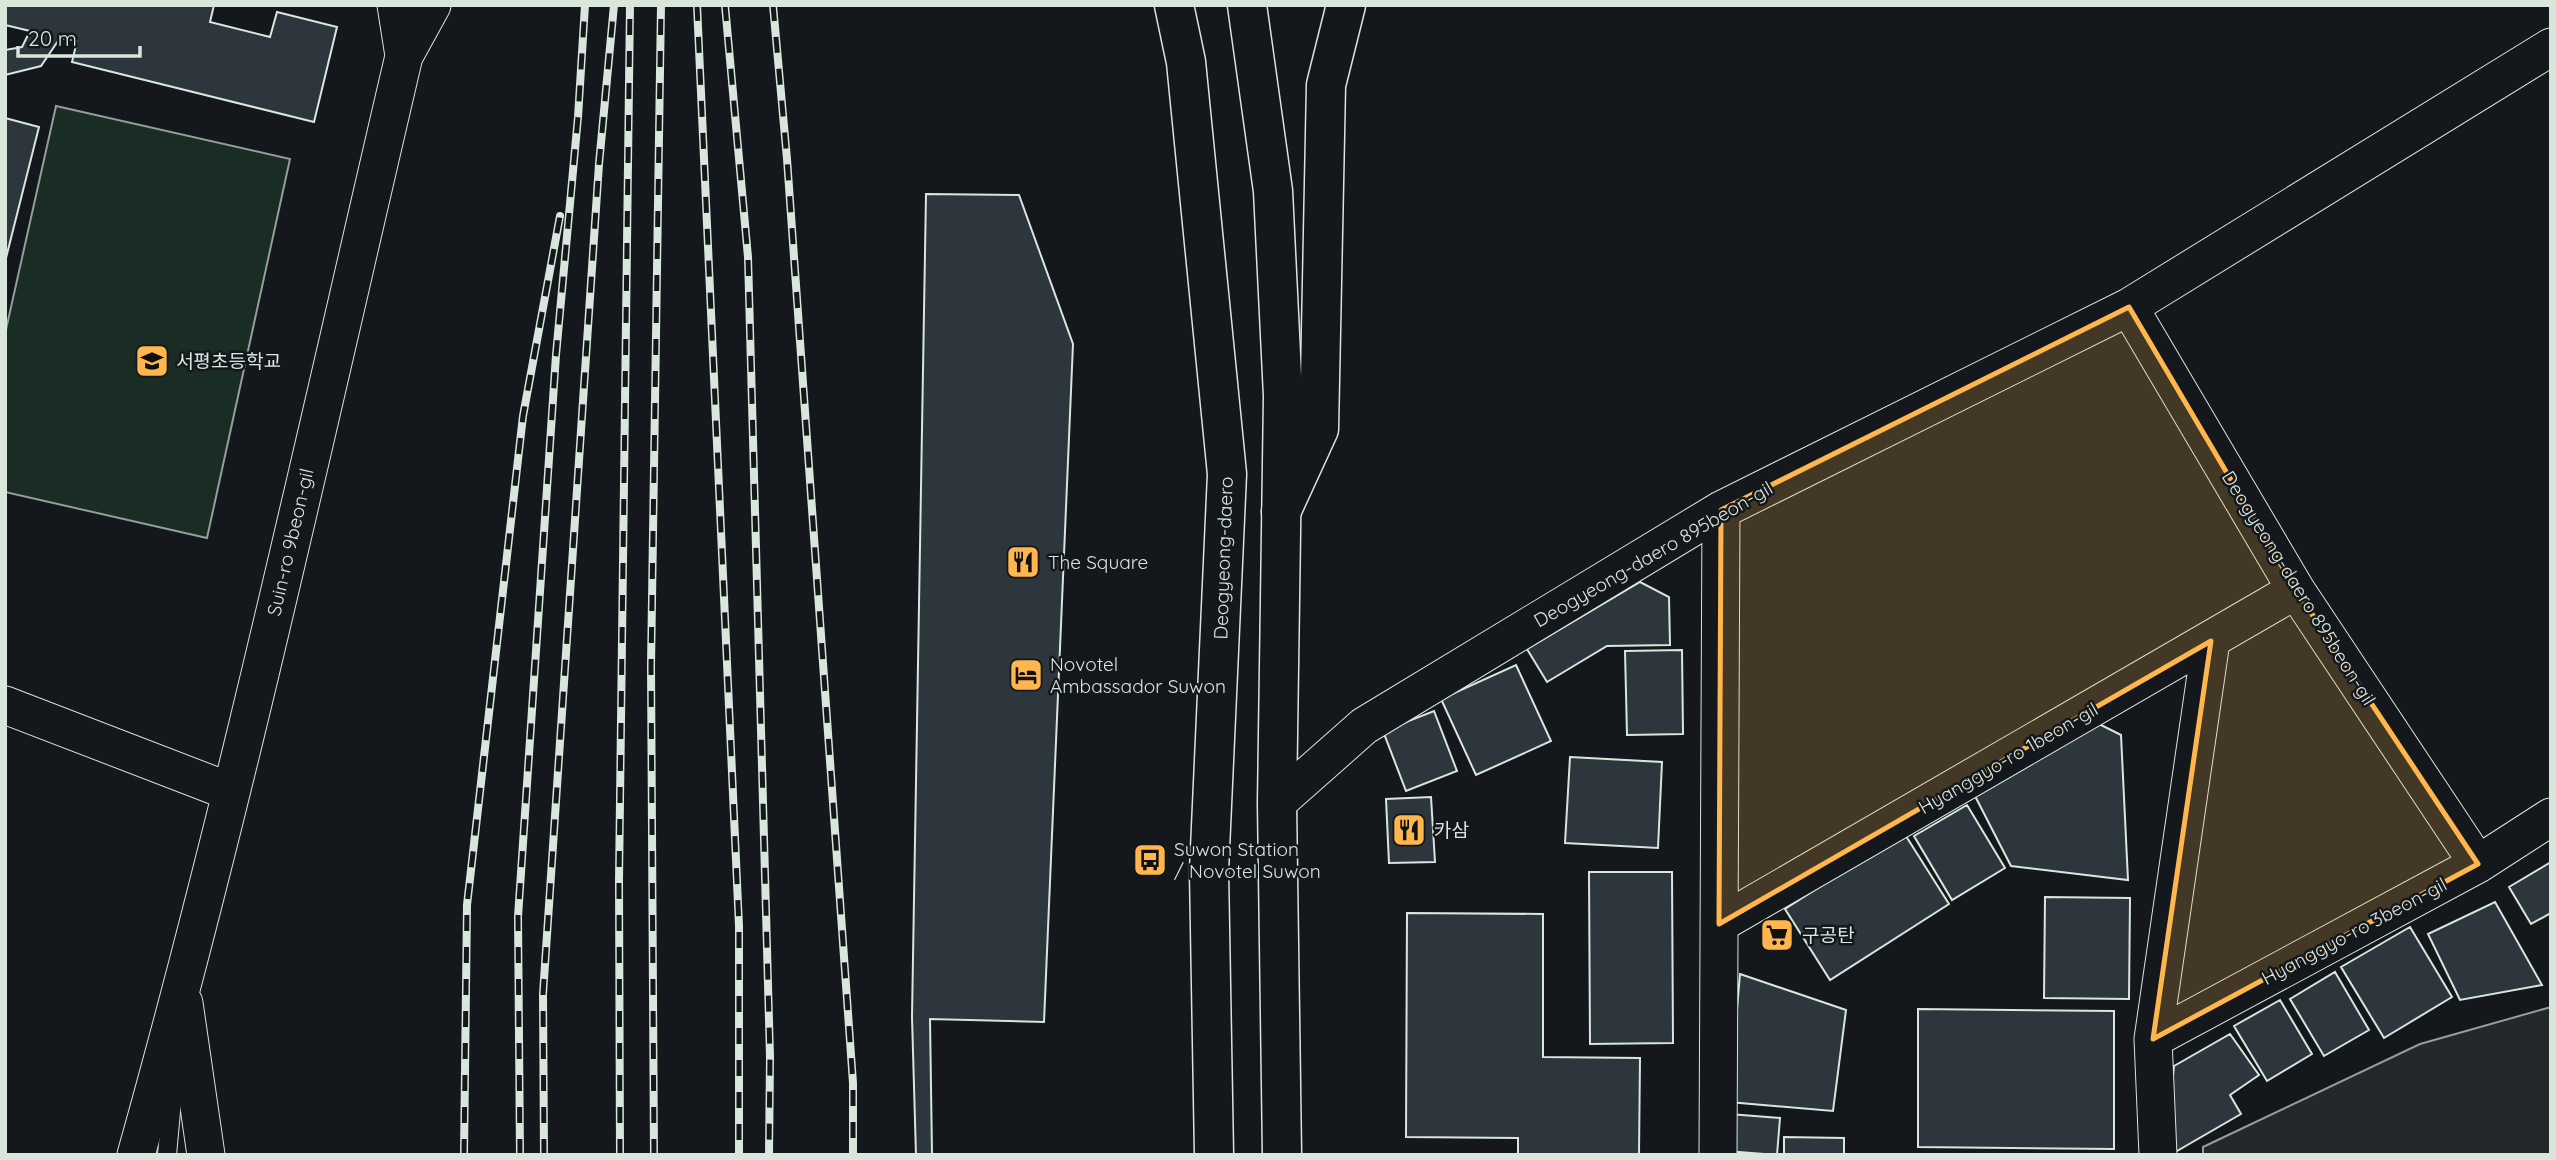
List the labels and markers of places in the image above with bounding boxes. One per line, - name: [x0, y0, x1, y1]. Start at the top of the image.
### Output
- school or university icon: 서평초등학교: [133, 342, 171, 380]
- place label: 서평초등학교: [176, 349, 281, 373]
- restaurant icon: The Square: [1004, 543, 1042, 581]
- place label: The Square: [1048, 550, 1148, 574]
- place label: Novotel Ambassador Suwon: [1050, 652, 1226, 698]
- hotel icon: Novotel Ambassador Suwon: [1007, 656, 1045, 694]
- restaurant icon: 카삼: [1390, 811, 1428, 849]
- place label: 카삼: [1434, 818, 1469, 842]
- place label: Suwon Station / Novotel Suwon: [1174, 837, 1321, 883]
- bus stop icon: Suwon Station / Novotel Suwon: [1131, 841, 1169, 879]
- supermarket icon: 구공탄: [1758, 916, 1796, 954]
- place label: 구공탄: [1802, 923, 1855, 947]

